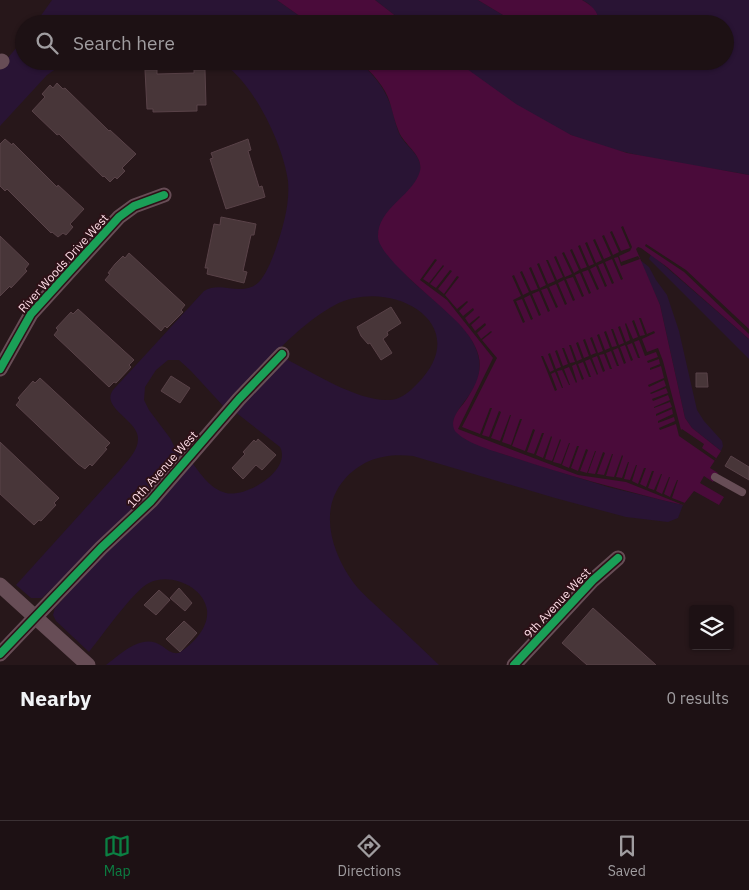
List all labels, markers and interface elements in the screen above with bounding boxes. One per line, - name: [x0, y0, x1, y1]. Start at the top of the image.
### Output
- search box: [15, 15, 734, 70]
- icon: search: [33, 29, 61, 57]
- text: Search here: [73, 31, 175, 55]
- street label: River Woods Drive West: [15, 211, 111, 315]
- street label: 10th Avenue West: [124, 427, 200, 511]
- street label: 9th Avenue West: [520, 565, 594, 641]
- map controls: [689, 605, 734, 650]
- button: layers: [689, 605, 734, 650]
- text: Nearby: [20, 684, 91, 712]
- text: 0 results: [666, 688, 729, 708]
- tab: Map: [103, 832, 131, 880]
- tab: Directions: [338, 832, 401, 880]
- tab: Saved: [608, 832, 646, 880]

